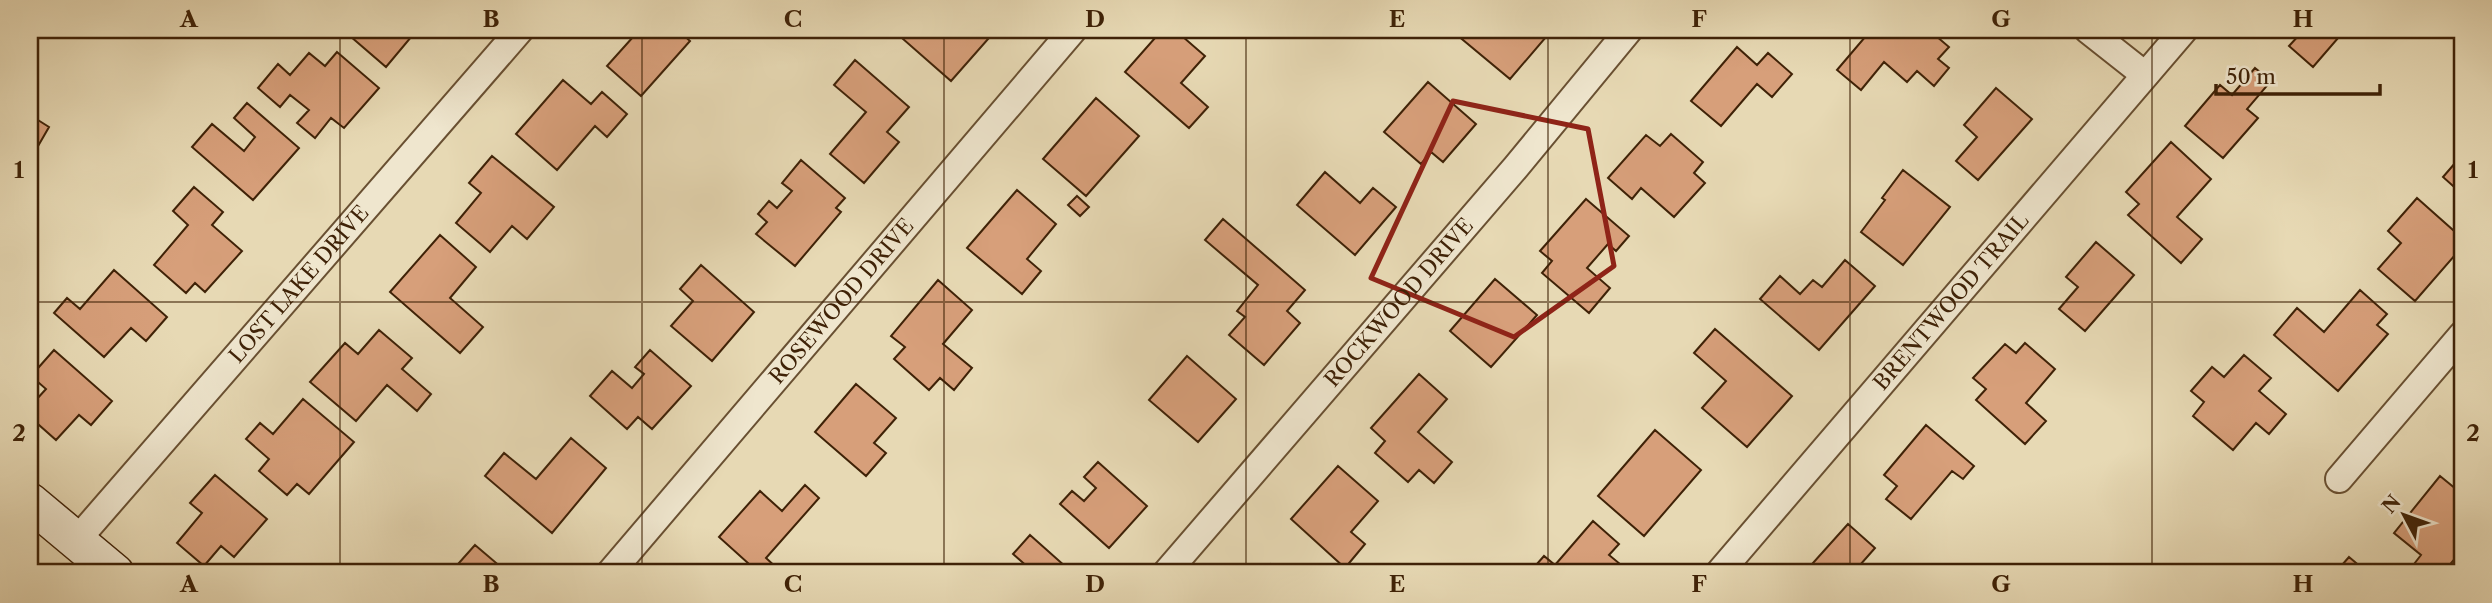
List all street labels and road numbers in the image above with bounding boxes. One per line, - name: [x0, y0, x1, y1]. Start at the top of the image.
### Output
- street label: LOST LAKE DRIVE: [224, 200, 374, 368]
- street label: BRENTWOOD TRAIL: [1868, 208, 2034, 395]
- street label: ROSEWOOD DRIVE: [764, 213, 919, 389]
- street label: ROCKWOOD DRIVE: [1319, 213, 1478, 392]

